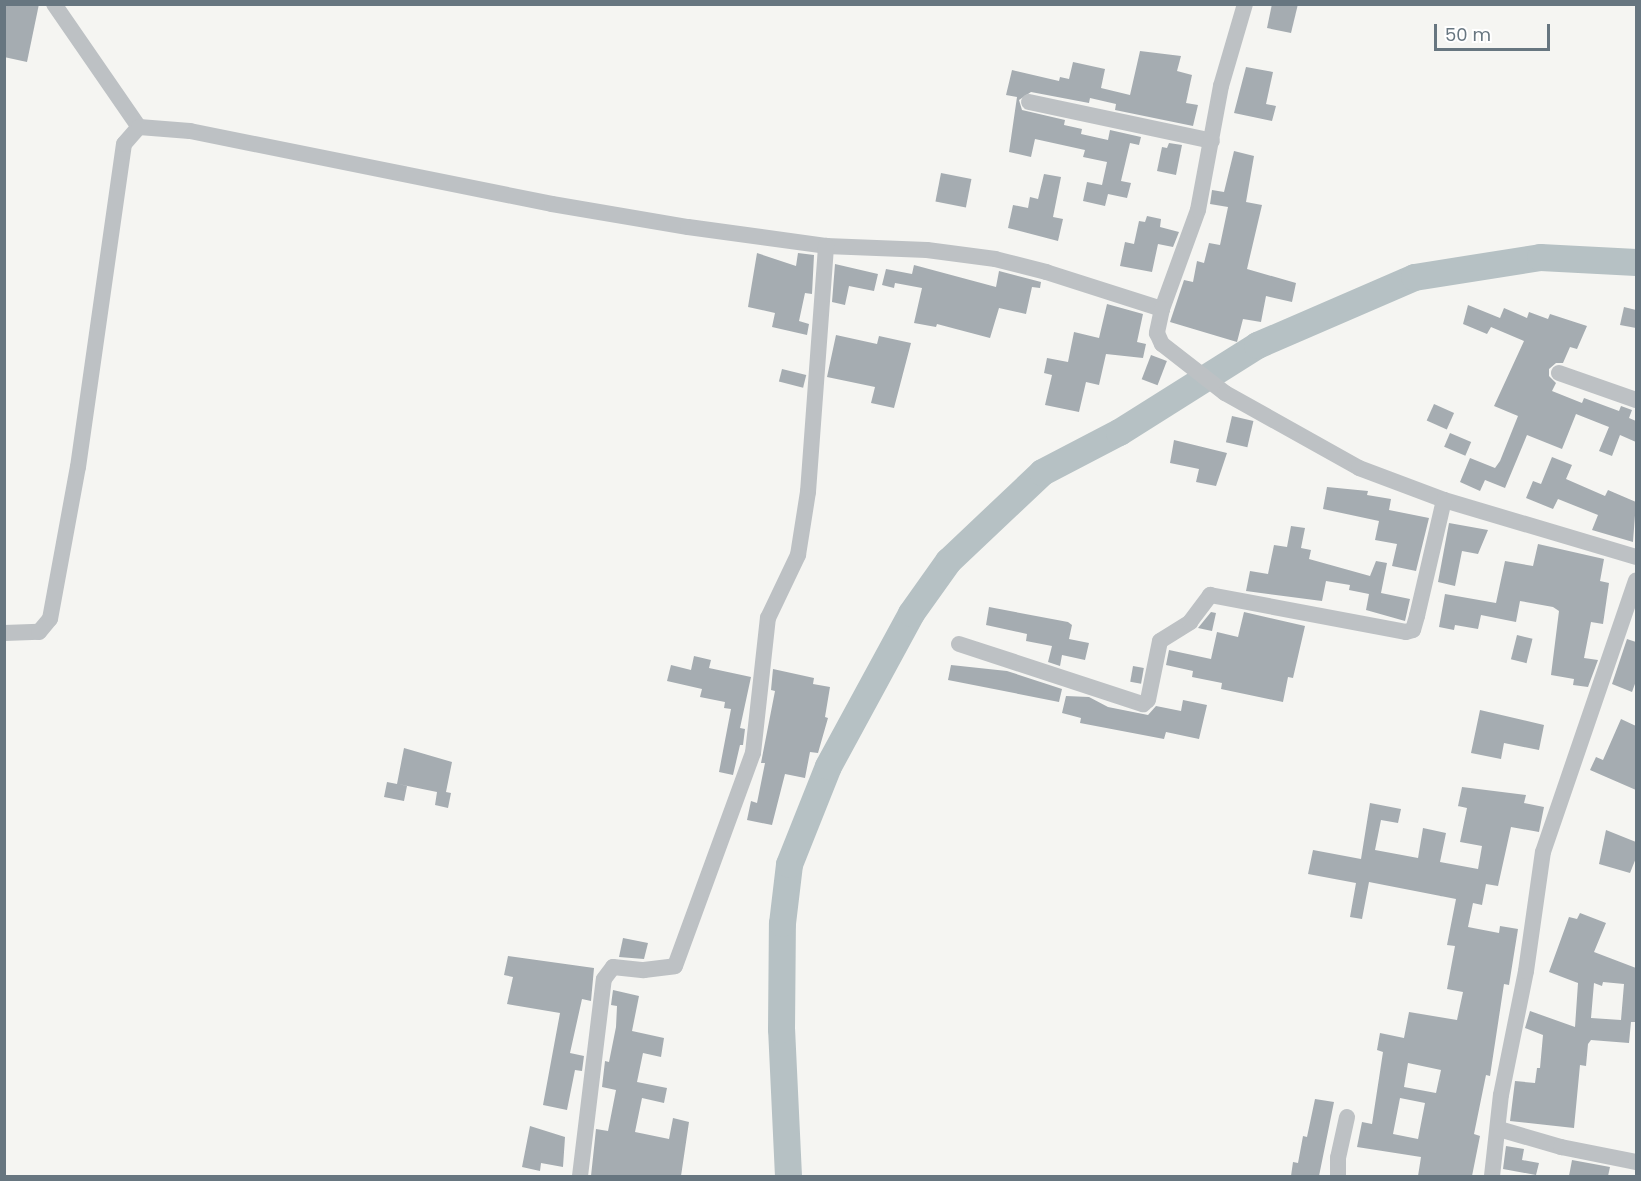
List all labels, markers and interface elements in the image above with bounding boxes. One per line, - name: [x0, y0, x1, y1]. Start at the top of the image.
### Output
- scale bar: [1437, 12, 1552, 50]
- text: 50 m: [1445, 22, 1491, 47]

